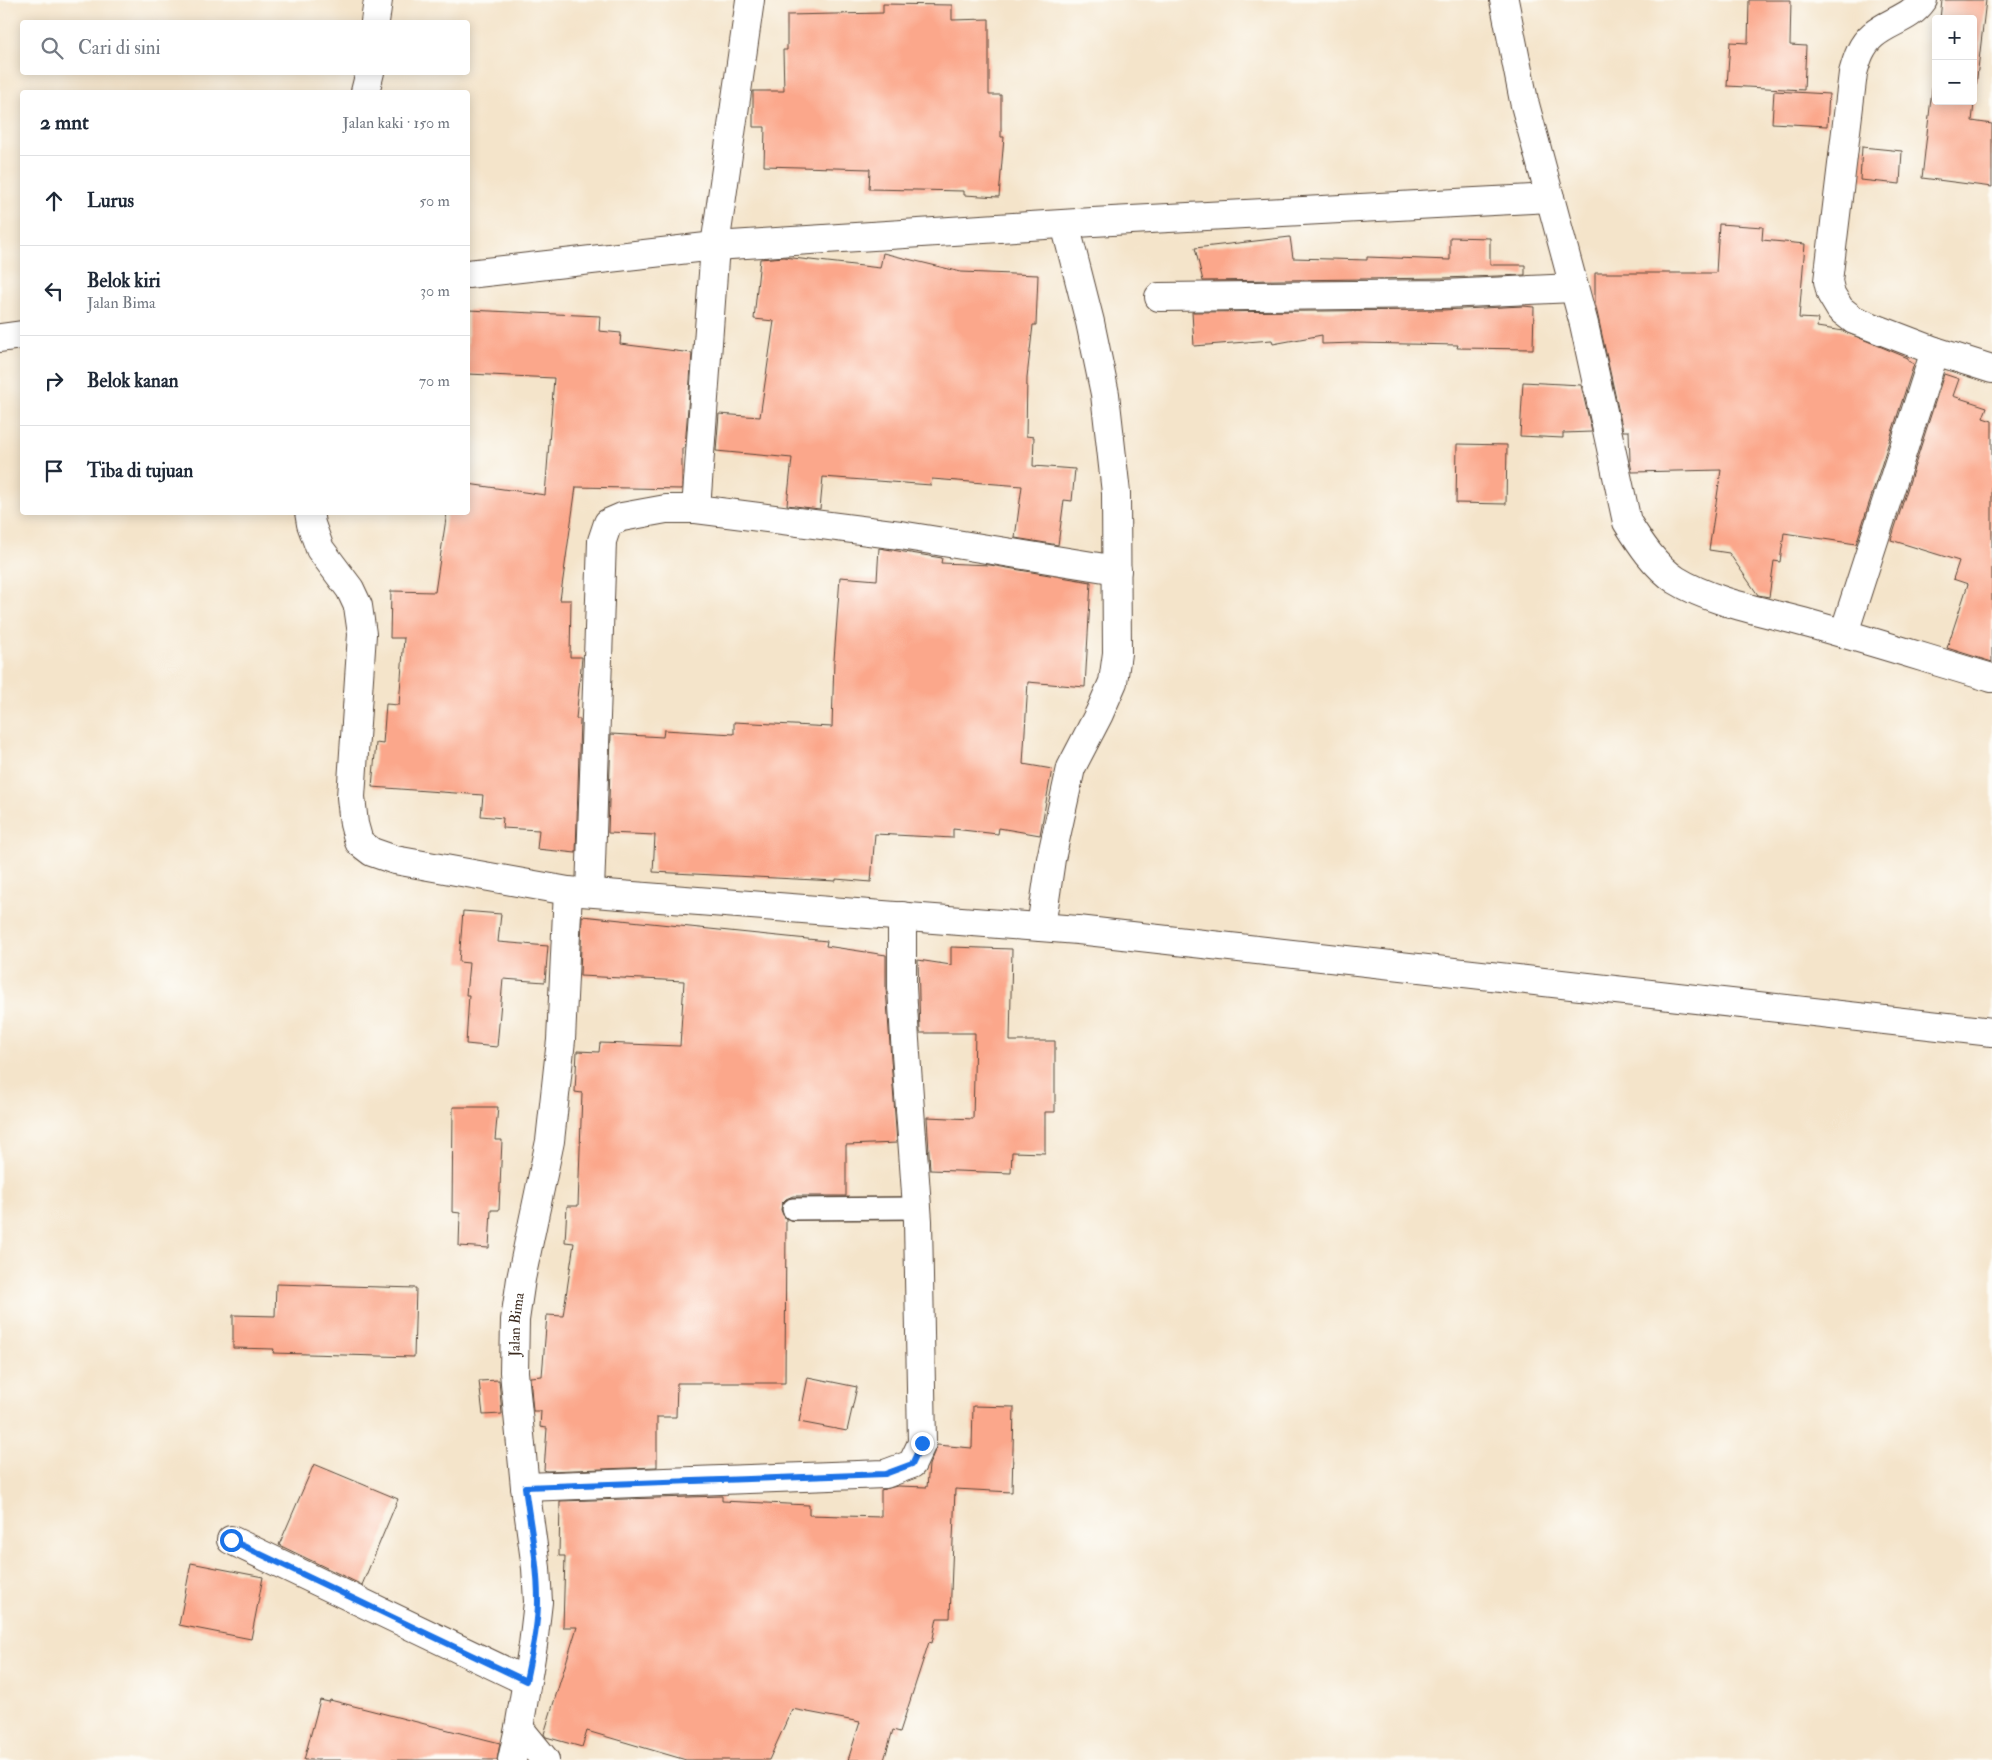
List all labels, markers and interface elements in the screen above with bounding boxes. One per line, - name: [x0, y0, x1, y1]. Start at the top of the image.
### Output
- map controls: [1932, 15, 1977, 105]
- button: +: [1932, 15, 1977, 60]
- search box: [20, 20, 470, 75]
- icon: search: [38, 34, 66, 62]
- text: Cari di sini: [78, 36, 161, 60]
- button: −: [1932, 60, 1977, 105]
- text: 2 mnt: [40, 109, 89, 136]
- text: Jalan kaki · 150 m: [343, 113, 450, 133]
- icon: ahead: [40, 187, 68, 215]
- text: Lurus: [87, 189, 134, 213]
- text: 50 m: [419, 191, 450, 211]
- text: Belok kiri: [87, 269, 161, 293]
- icon: left: [40, 277, 68, 305]
- text: 30 m: [420, 281, 450, 301]
- text: Jalan Bima: [87, 293, 156, 313]
- icon: right: [40, 367, 68, 395]
- text: Belok kanan: [87, 369, 178, 393]
- text: 70 m: [419, 371, 450, 391]
- icon: arrive: [40, 457, 68, 485]
- text: Tiba di tujuan: [87, 459, 193, 483]
- street label: Jalan Bima: [505, 1290, 529, 1358]
- route end: [911, 1432, 934, 1455]
- route start: [220, 1529, 243, 1552]

